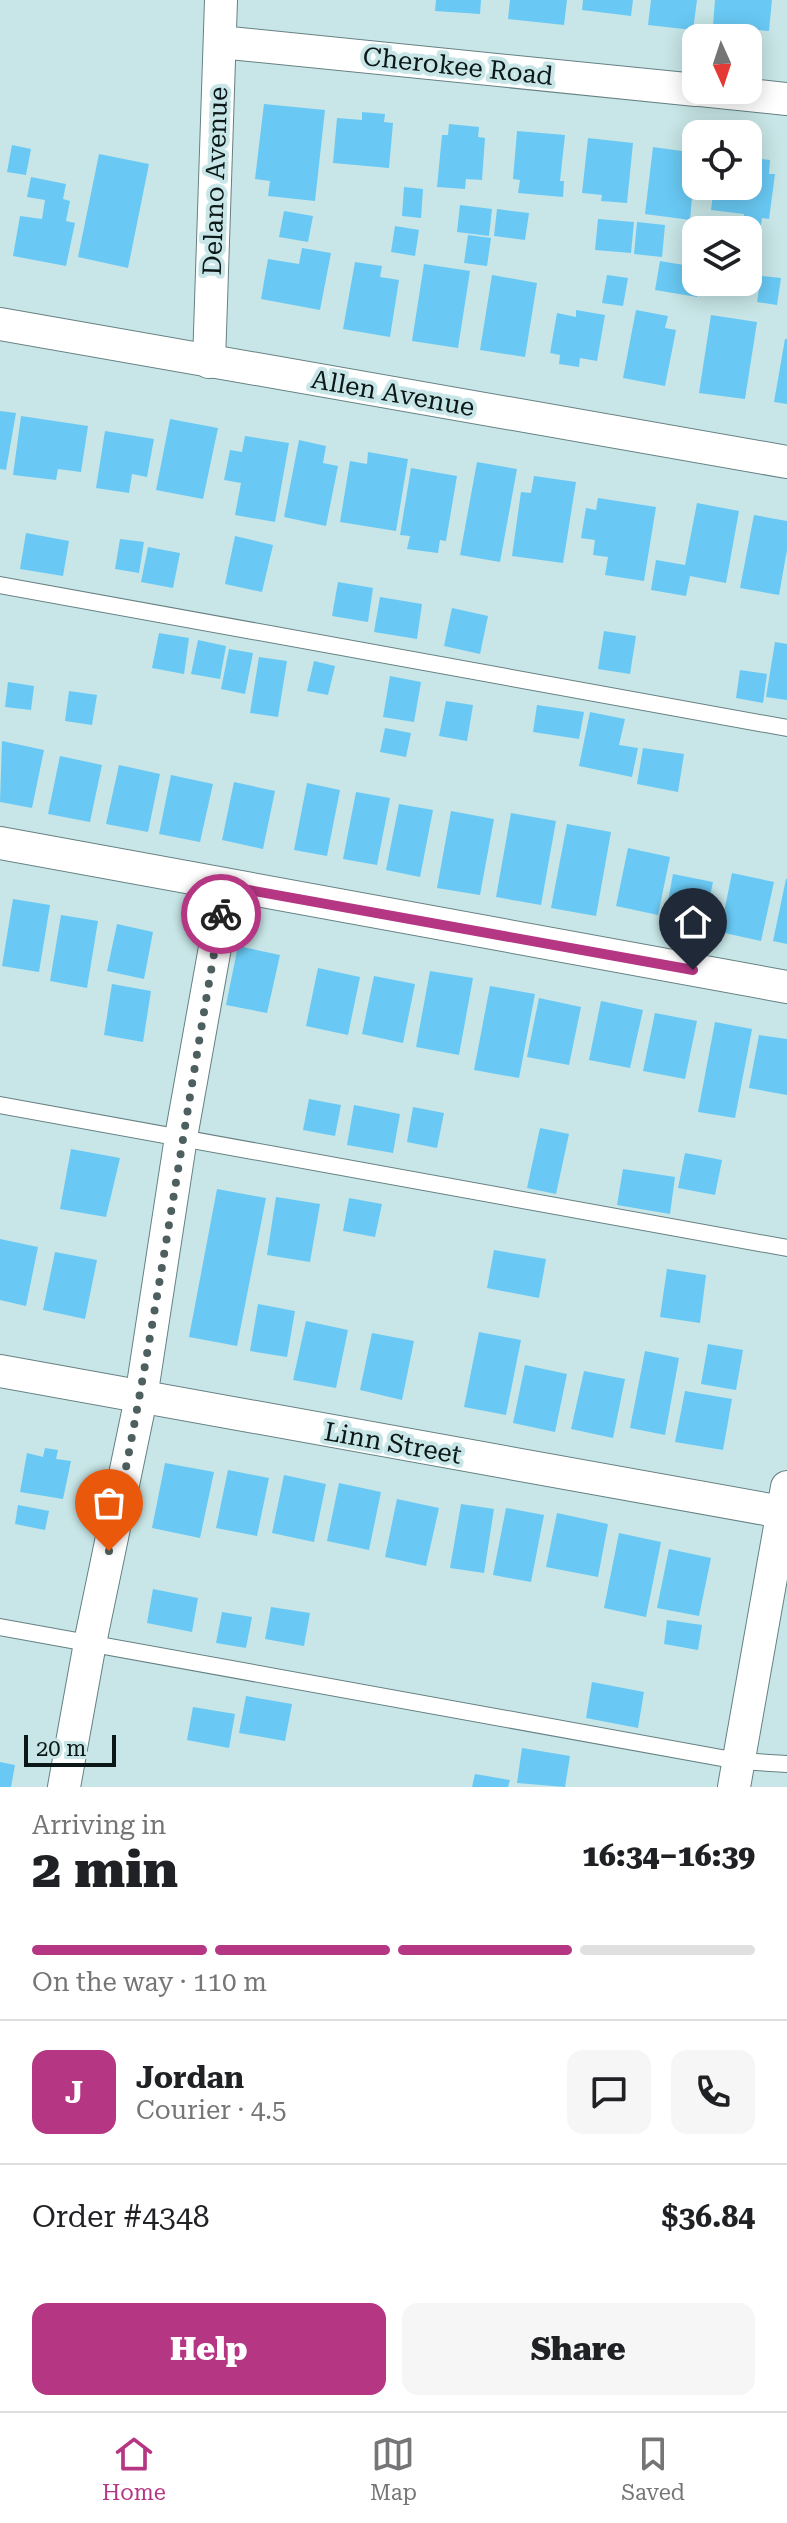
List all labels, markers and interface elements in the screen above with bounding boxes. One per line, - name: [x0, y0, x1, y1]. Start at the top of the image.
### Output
- north arrow: [682, 24, 762, 104]
- map controls: [682, 24, 762, 296]
- street label: Cherokee Road: [361, 41, 555, 91]
- street label: Delano Avenue: [197, 86, 233, 276]
- button: locate: [682, 120, 762, 200]
- button: layers: [682, 216, 762, 296]
- street label: Allen Avenue: [309, 364, 477, 422]
- courier: [181, 874, 261, 954]
- pin: [659, 888, 727, 970]
- icon: bike: [199, 892, 243, 936]
- icon: home: [671, 900, 715, 944]
- street label: Linn Street: [322, 1416, 464, 1470]
- pin: [75, 1469, 143, 1551]
- icon: bag: [87, 1481, 131, 1525]
- scale bar: [24, 1731, 116, 1767]
- text: 20 m: [36, 1736, 86, 1761]
- text: Arriving in: [32, 1810, 166, 1840]
- text: 16:34–16:39: [582, 1838, 755, 1873]
- text: 2 min: [32, 1839, 178, 1900]
- text: On the way · 110 m: [32, 1967, 267, 1997]
- button: chat: [567, 2050, 651, 2134]
- button: phone: [671, 2050, 755, 2134]
- text: Jordan: [136, 2060, 244, 2095]
- text: J: [65, 2075, 83, 2110]
- text: Courier · 4.5: [136, 2095, 286, 2125]
- text: Order #4348: [32, 2199, 210, 2234]
- text: $36.84: [662, 2199, 755, 2234]
- button: Help: [32, 2303, 386, 2395]
- button: Share: [402, 2303, 755, 2395]
- tab: Home: [102, 2432, 166, 2505]
- tab: Map: [370, 2432, 417, 2505]
- tab: Saved: [621, 2432, 685, 2505]

